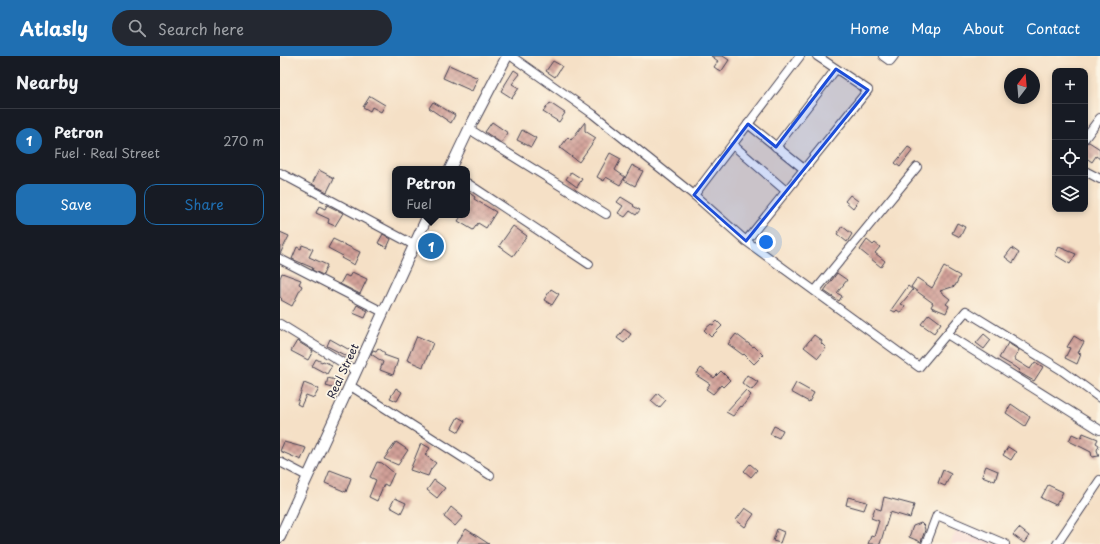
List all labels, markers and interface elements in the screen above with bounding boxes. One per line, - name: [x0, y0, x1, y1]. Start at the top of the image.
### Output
- search box: [112, 10, 392, 46]
- text: Atlasly: [20, 14, 88, 42]
- icon: search: [126, 17, 148, 39]
- text: Search here: [158, 17, 244, 40]
- text: Home: [850, 18, 889, 39]
- text: Map: [911, 18, 941, 39]
- text: About: [963, 18, 1004, 39]
- text: Contact: [1026, 18, 1080, 39]
- north arrow: [1004, 68, 1040, 104]
- map controls: [1052, 68, 1088, 212]
- button: +: [1052, 68, 1088, 104]
- text: Nearby: [16, 69, 78, 95]
- button: −: [1052, 104, 1088, 140]
- text: Petron: [54, 120, 104, 143]
- text: 1: [26, 131, 32, 150]
- text: 270 m: [223, 131, 264, 150]
- button: locate: [1052, 140, 1088, 176]
- text: Fuel · Real Street: [54, 143, 160, 162]
- popup: [392, 166, 470, 218]
- text: Petron: [406, 171, 456, 194]
- button: layers: [1052, 176, 1088, 212]
- button: Save: [16, 184, 136, 225]
- button: Share: [144, 184, 264, 225]
- text: Fuel: [406, 194, 432, 213]
- pin: 1: [418, 231, 444, 261]
- your location: [756, 232, 776, 252]
- street label: Real Street: [322, 340, 363, 401]

